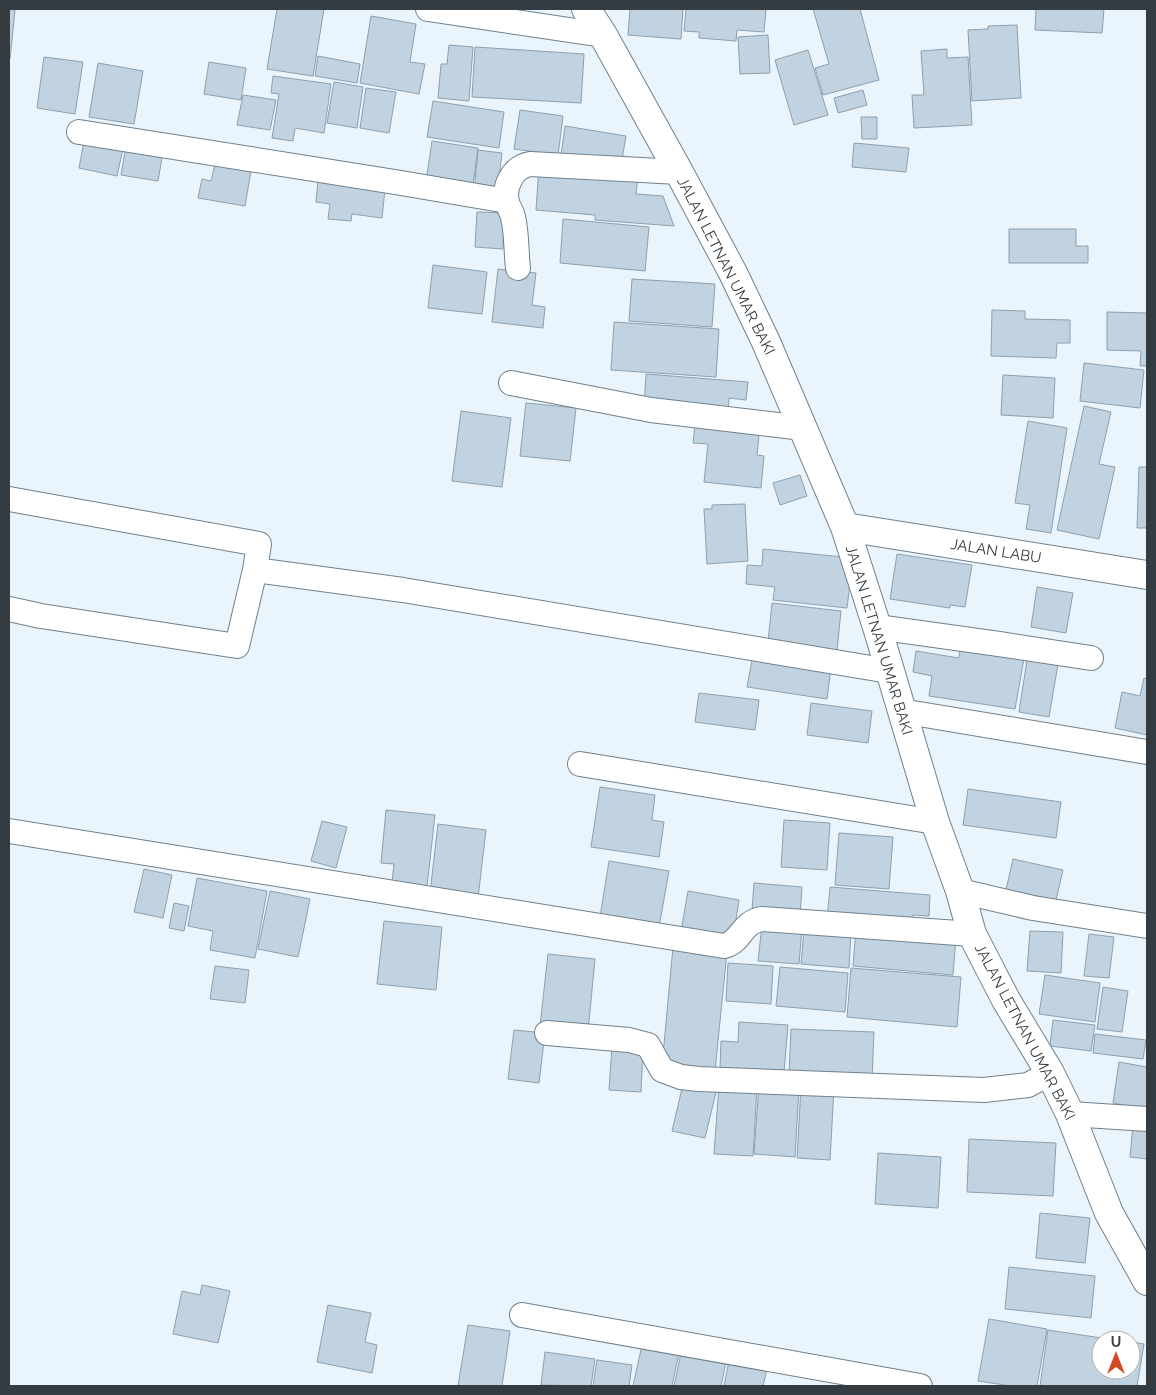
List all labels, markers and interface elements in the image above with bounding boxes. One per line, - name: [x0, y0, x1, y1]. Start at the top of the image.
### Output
- street label: JALAN LETNAN UMAR BAKI: [673, 174, 779, 358]
- street label: JALAN LABU: [949, 535, 1043, 567]
- street label: JALAN LETNAN UMAR BAKI: [842, 543, 916, 737]
- street label: JALAN LETNAN UMAR BAKI: [971, 941, 1079, 1123]
- north arrow: [1091, 1330, 1141, 1380]
- text: U: [1111, 1334, 1121, 1350]

